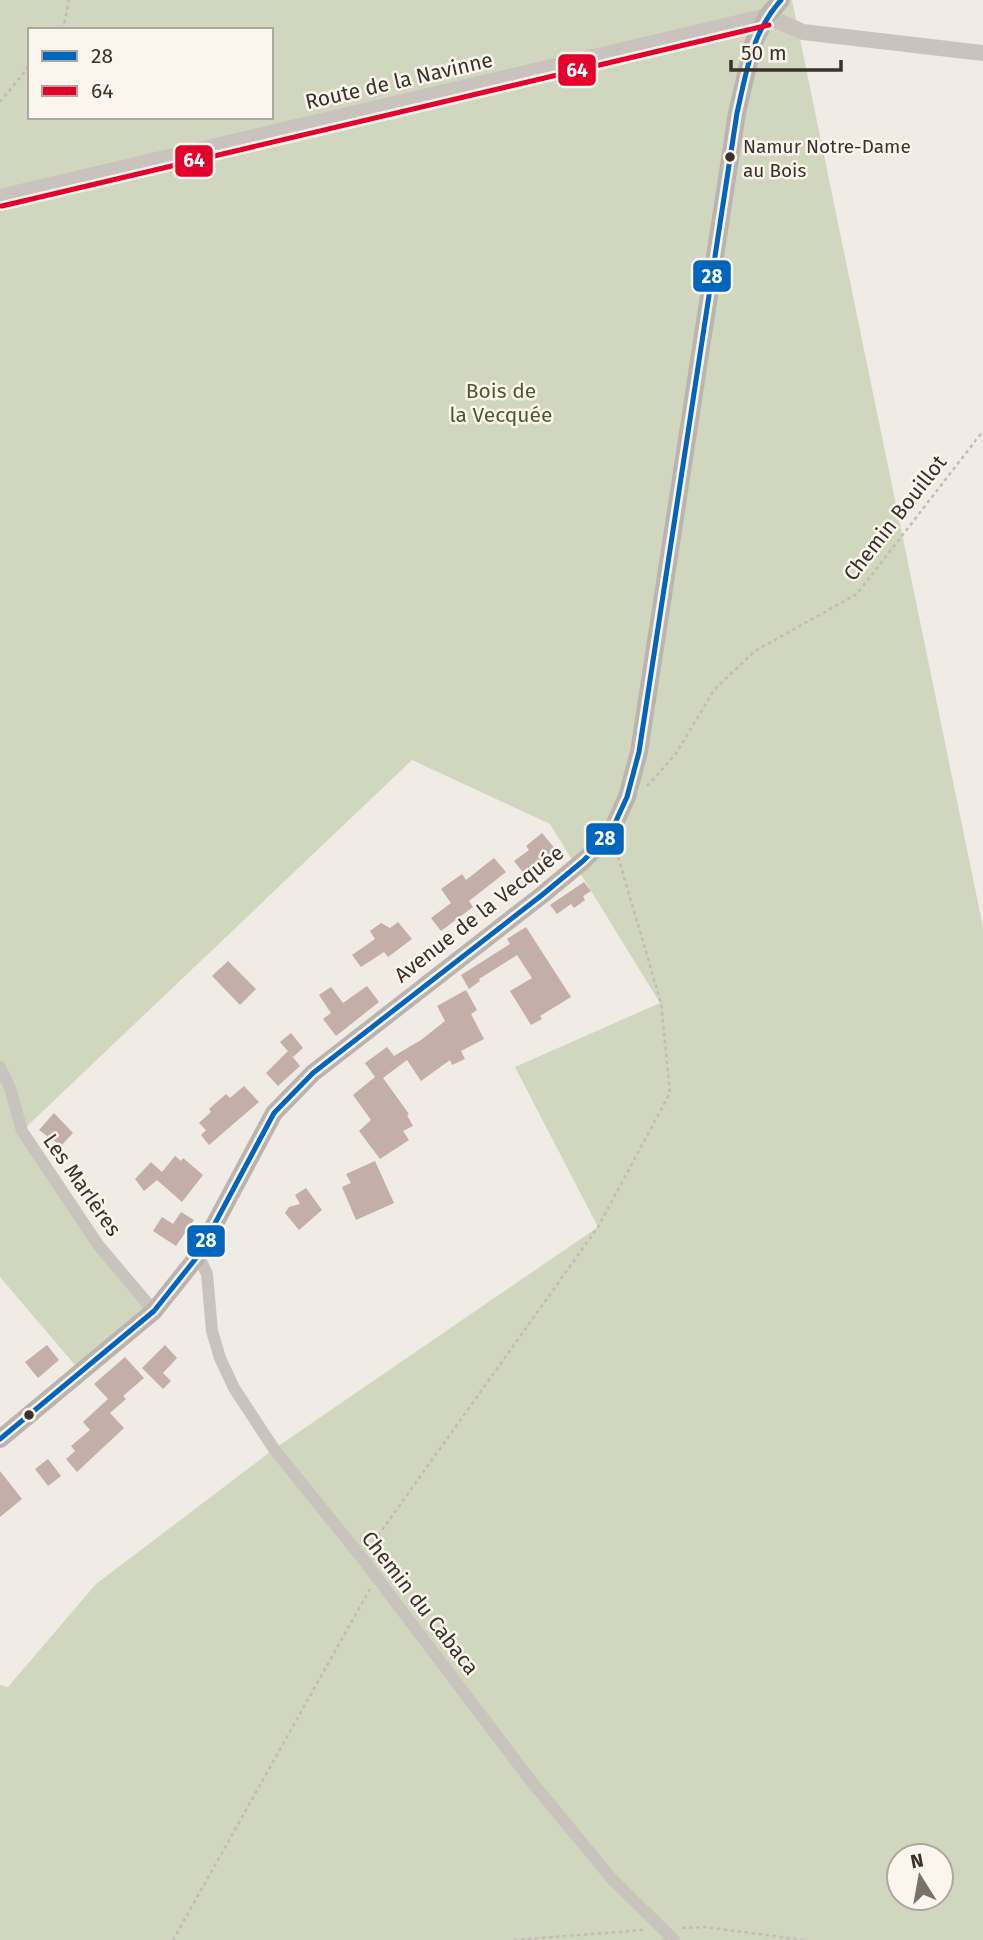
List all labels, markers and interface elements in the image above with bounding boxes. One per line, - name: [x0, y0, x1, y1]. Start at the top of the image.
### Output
- legend: [28, 28, 273, 119]
- scale bar: [731, 28, 841, 72]
- text: 50 m: [741, 40, 787, 66]
- text: 28: [91, 43, 113, 69]
- street label: Route de la Navinne: [303, 47, 495, 115]
- line badge: 64: [557, 53, 597, 87]
- text: 64: [566, 59, 588, 82]
- text: 64: [91, 78, 113, 104]
- place label: Namur Notre-Dame au Bois: [743, 135, 911, 182]
- line badge: 64: [174, 144, 214, 178]
- text: 64: [183, 149, 205, 172]
- marker: Namur Notre-Dame au Bois: [723, 150, 737, 164]
- line badge: 28: [692, 259, 732, 293]
- text: 28: [702, 265, 722, 288]
- park label: Bois de la Vecquée: [450, 378, 552, 428]
- street label: Chemin Bouillot: [838, 450, 952, 586]
- line badge: 28: [585, 822, 625, 856]
- text: 28: [595, 827, 615, 850]
- street label: Avenue de la Vecquée: [389, 840, 569, 988]
- street label: Les Marlères: [37, 1129, 127, 1241]
- line badge: 28: [186, 1224, 226, 1258]
- text: 28: [196, 1229, 216, 1252]
- unlabelled marker: [22, 1408, 36, 1422]
- street label: Chemin du Cabaca: [356, 1526, 484, 1680]
- north arrow: [885, 1842, 955, 1912]
- text: N: [908, 1848, 925, 1873]

